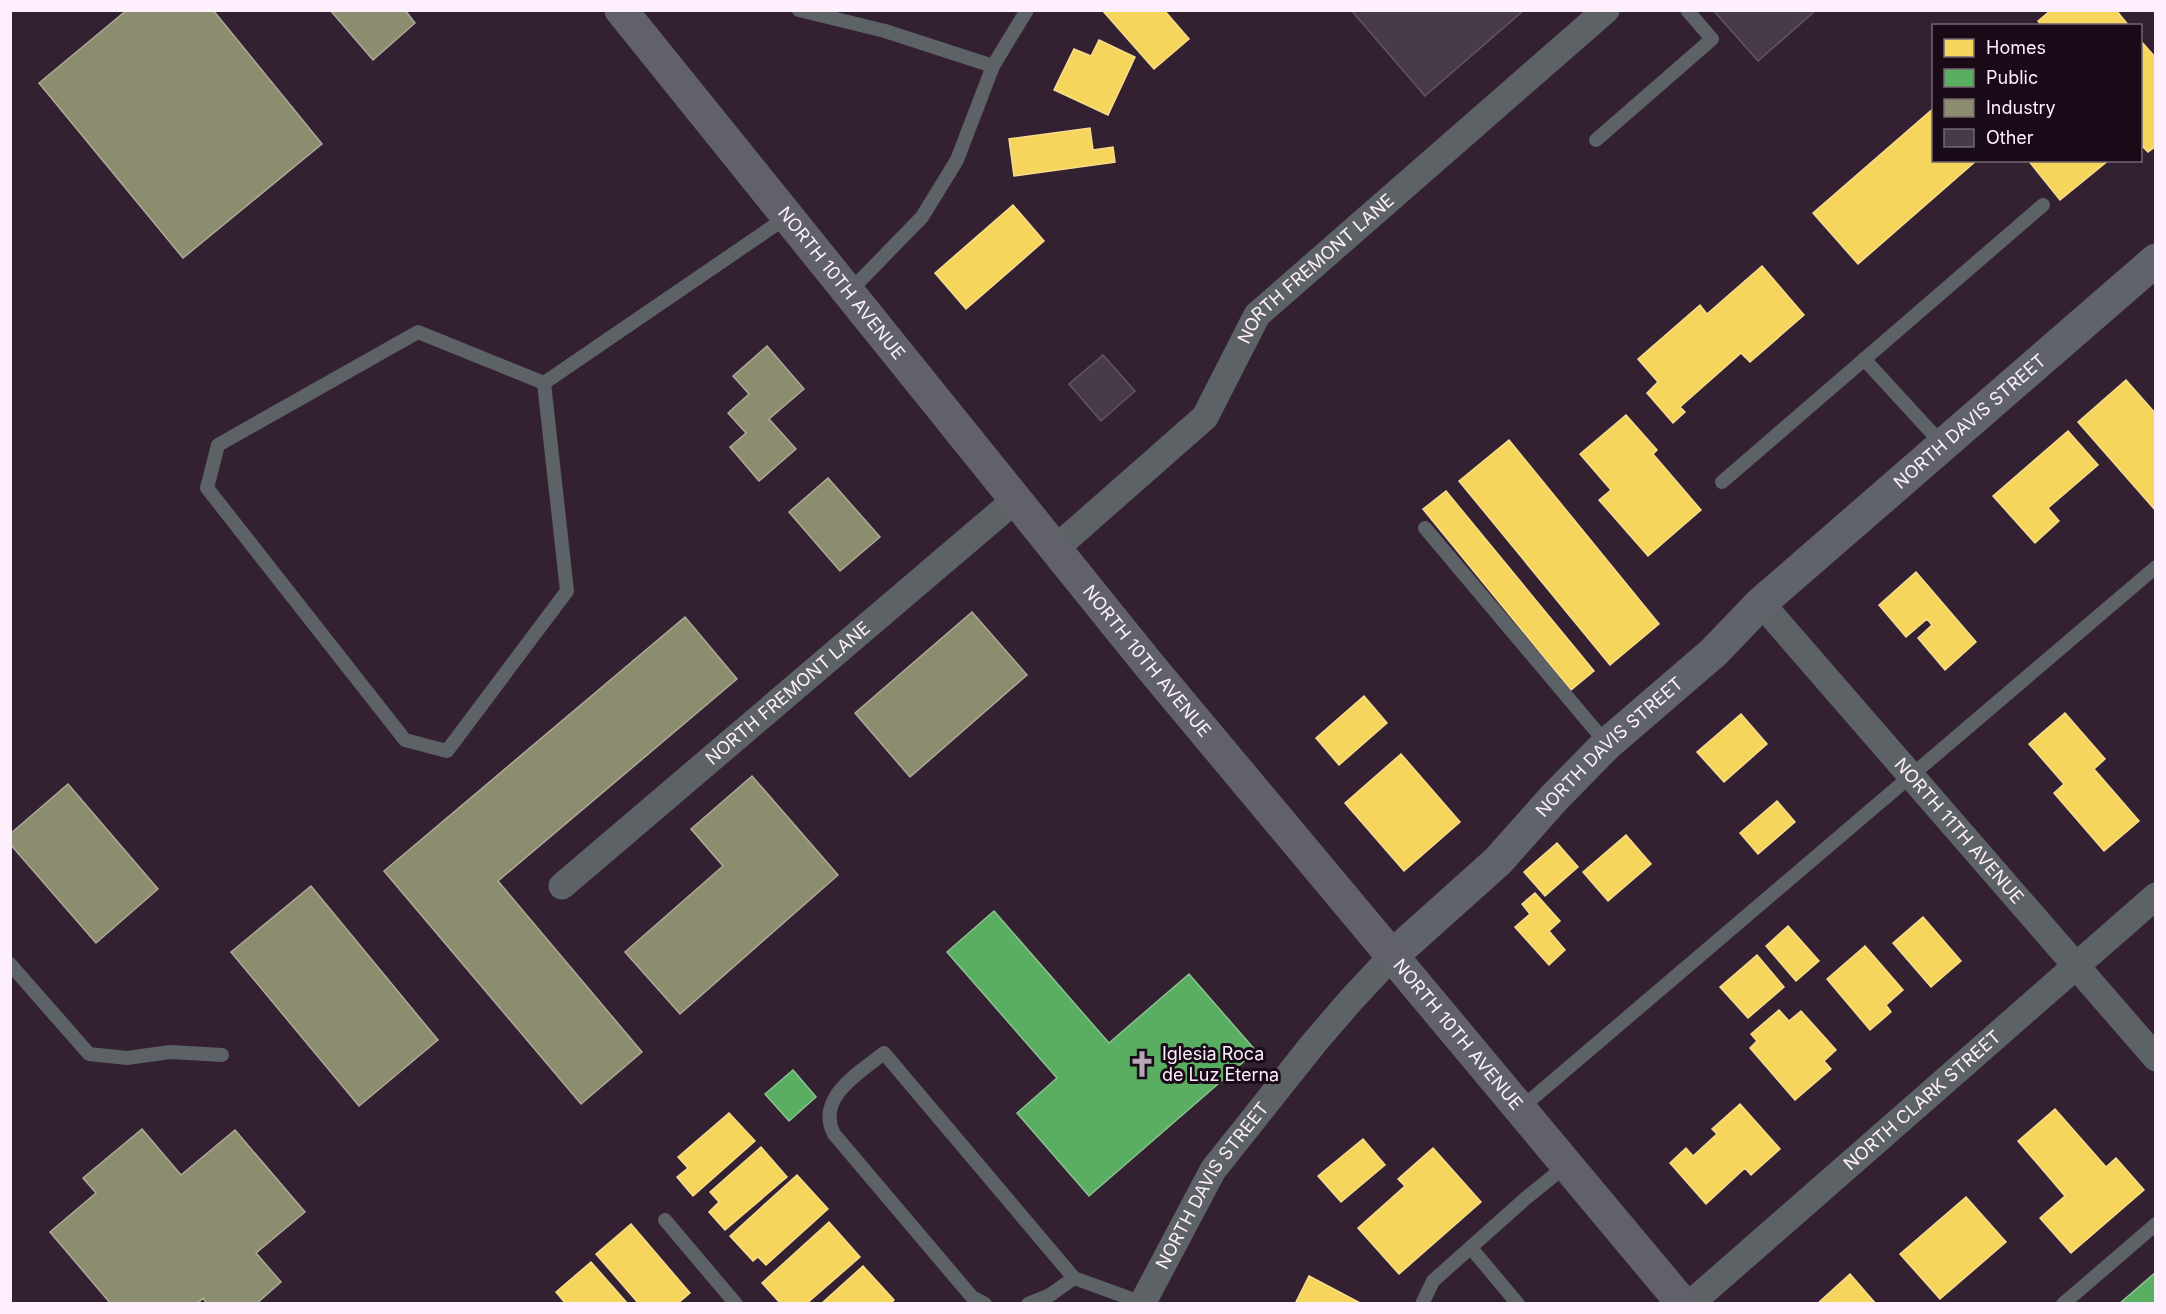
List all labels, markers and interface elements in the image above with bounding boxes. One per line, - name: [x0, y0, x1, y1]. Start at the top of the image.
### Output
- legend: [1932, 24, 2142, 162]
- text: Homes: [1986, 37, 2046, 58]
- text: Public: [1986, 67, 2038, 88]
- text: Industry: [1986, 97, 2056, 118]
- text: Other: [1986, 127, 2034, 148]
- street label: NORTH FREMONT LANE: [1233, 189, 1398, 347]
- street label: NORTH 10TH AVENUE: [774, 202, 909, 364]
- street label: NORTH DAVIS STREET: [1889, 350, 2050, 493]
- street label: NORTH 10TH AVENUE: [1079, 581, 1216, 741]
- street label: NORTH FREMONT LANE: [701, 617, 874, 769]
- street label: NORTH DAVIS STREET: [1531, 672, 1687, 821]
- street label: NORTH 11TH AVENUE: [1890, 754, 2028, 908]
- street label: NORTH 10TH AVENUE: [1389, 955, 1527, 1114]
- street label: NORTH CLARK STREET: [1839, 1026, 2005, 1174]
- place label: Iglesia Roca de Luz Eterna: [1162, 1043, 1279, 1085]
- church icon: Iglesia Roca de Luz Eterna: [1127, 1049, 1157, 1079]
- street label: NORTH DAVIS STREET: [1151, 1098, 1273, 1273]

